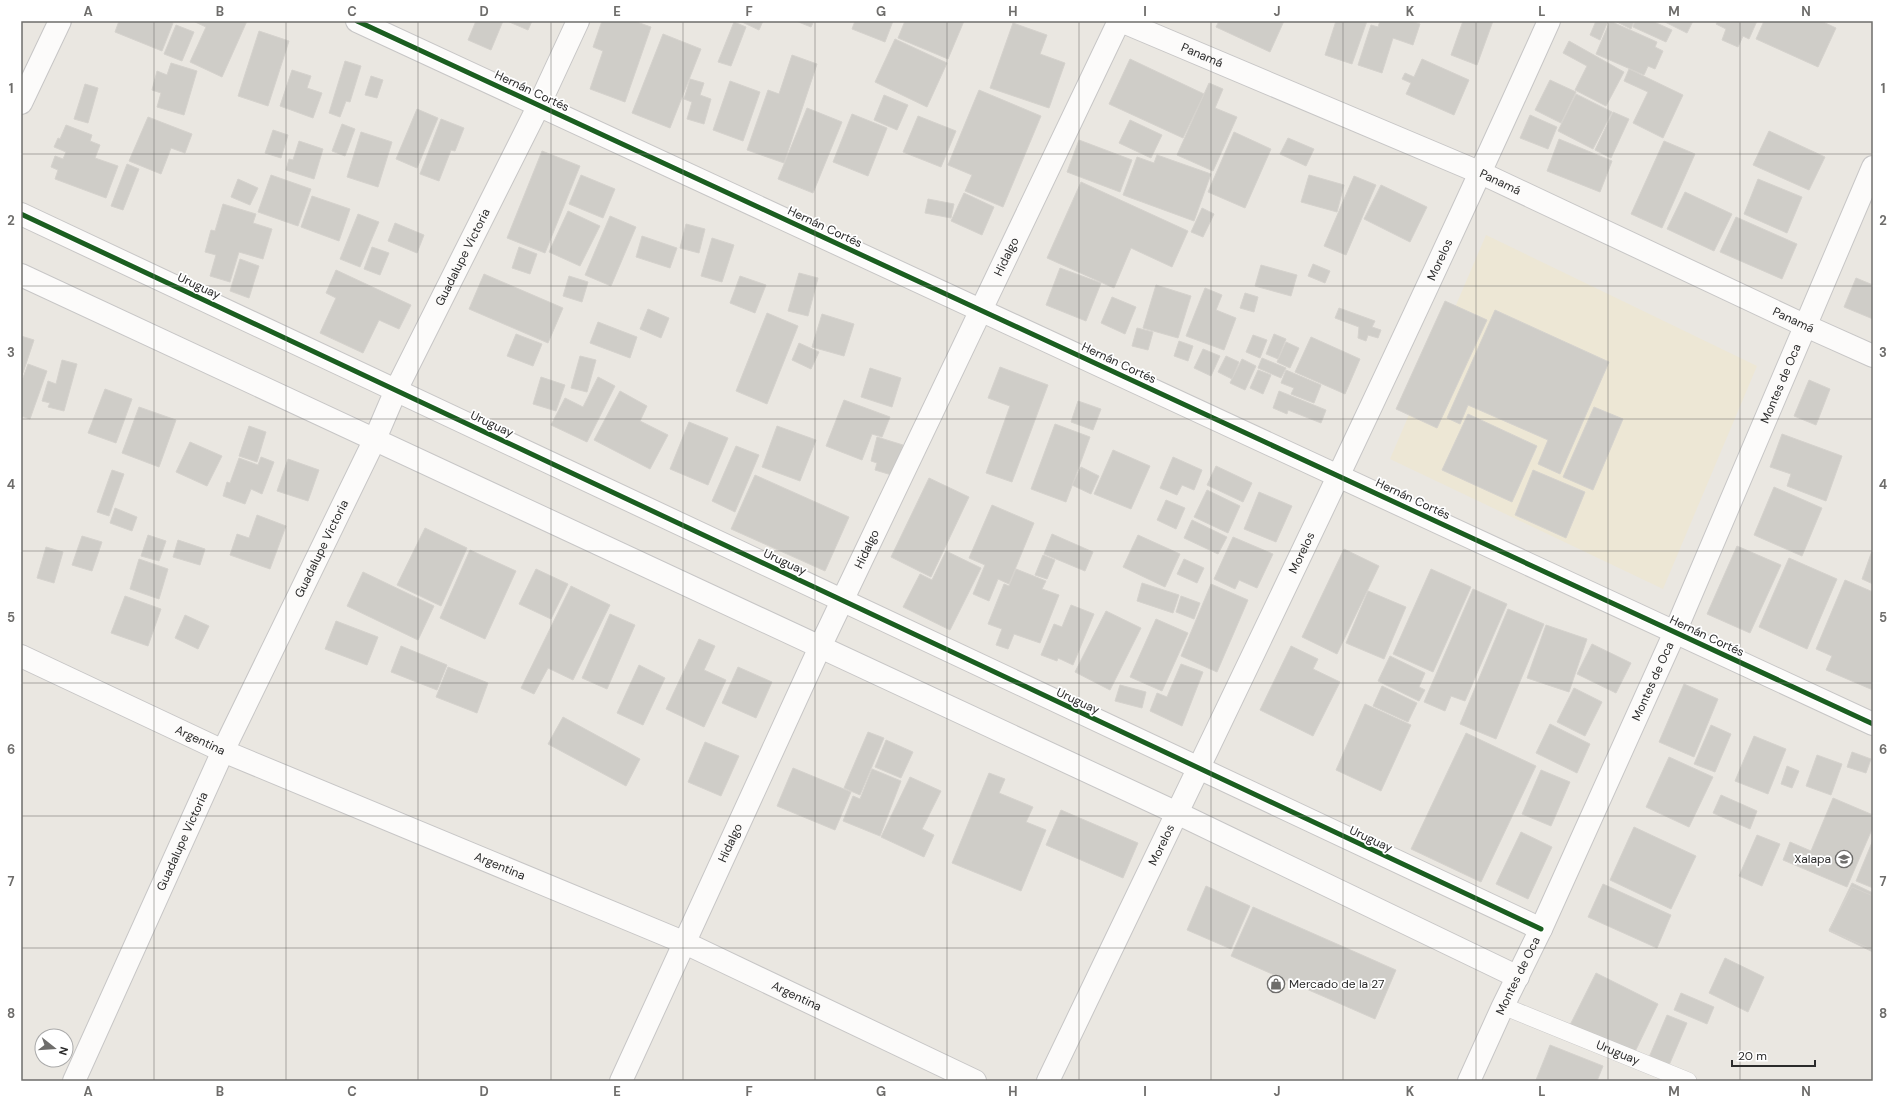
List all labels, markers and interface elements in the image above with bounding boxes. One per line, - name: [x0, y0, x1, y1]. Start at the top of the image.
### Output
- text: A: [83, 3, 93, 20]
- text: B: [216, 3, 224, 20]
- text: C: [347, 3, 357, 20]
- text: D: [479, 3, 489, 20]
- text: E: [613, 3, 621, 20]
- text: F: [745, 3, 753, 20]
- text: G: [876, 3, 886, 20]
- text: H: [1008, 3, 1018, 20]
- text: I: [1143, 3, 1147, 20]
- text: J: [1273, 3, 1281, 20]
- text: K: [1406, 3, 1415, 20]
- text: L: [1538, 3, 1546, 20]
- text: M: [1668, 3, 1680, 20]
- text: N: [1801, 3, 1811, 20]
- street label: Panamá: [1179, 39, 1225, 71]
- street label: Hernán Cortés: [492, 67, 572, 115]
- text: 1: [9, 80, 13, 97]
- text: 1: [1881, 80, 1885, 97]
- street label: Panamá: [1477, 165, 1523, 199]
- street label: Hernán Cortés: [785, 203, 865, 251]
- street label: Guadalupe Victoria: [432, 206, 494, 309]
- text: 2: [7, 212, 15, 229]
- text: 2: [1879, 212, 1887, 229]
- street label: Hidalgo: [990, 235, 1023, 279]
- street label: Morelos: [1423, 236, 1456, 283]
- street label: Uruguay: [175, 269, 223, 303]
- street label: Panamá: [1770, 303, 1817, 337]
- street label: Hernán Cortés: [1079, 339, 1159, 387]
- street label: Montes de Oca: [1757, 341, 1805, 426]
- text: 3: [7, 344, 15, 361]
- text: 3: [1879, 344, 1887, 361]
- street label: Uruguay: [468, 407, 516, 441]
- street label: Hernán Cortés: [1373, 475, 1453, 523]
- text: 4: [7, 476, 15, 493]
- text: 4: [1879, 476, 1887, 493]
- street label: Guadalupe Victoria: [291, 497, 352, 600]
- street label: Hidalgo: [851, 527, 883, 571]
- street label: Morelos: [1285, 529, 1318, 576]
- street label: Uruguay: [761, 545, 809, 579]
- text: 5: [7, 609, 15, 626]
- text: 5: [1879, 609, 1887, 626]
- street label: Hernán Cortés: [1667, 612, 1747, 660]
- street label: Montes de Oca: [1628, 639, 1678, 723]
- street label: Uruguay: [1054, 684, 1102, 718]
- street label: Argentina: [173, 722, 228, 759]
- text: 6: [7, 741, 15, 758]
- text: 6: [1879, 741, 1887, 758]
- street label: Guadalupe Victoria: [153, 789, 212, 893]
- street label: Hidalgo: [714, 821, 746, 865]
- street label: Morelos: [1145, 822, 1178, 868]
- street label: Uruguay: [1347, 822, 1395, 856]
- street label: Argentina: [472, 848, 528, 884]
- school or university icon: Xalapa: [1834, 849, 1854, 869]
- place label: Xalapa: [1794, 851, 1831, 867]
- text: 7: [8, 873, 15, 890]
- text: 7: [1880, 873, 1887, 890]
- street label: Montes de Oca: [1492, 934, 1544, 1017]
- shop icon: Mercado de la 27: [1266, 974, 1286, 994]
- place label: Mercado de la 27: [1289, 976, 1384, 992]
- street label: Argentina: [769, 977, 824, 1015]
- text: 8: [7, 1005, 15, 1022]
- text: 8: [1879, 1005, 1887, 1022]
- north arrow: [34, 1028, 74, 1068]
- street label: Uruguay: [1594, 1037, 1642, 1069]
- scale bar: [1732, 1042, 1815, 1068]
- text: N: [56, 1045, 71, 1057]
- text: 20 m: [1738, 1048, 1767, 1064]
- text: A: [83, 1083, 93, 1100]
- text: B: [216, 1083, 224, 1100]
- text: C: [347, 1083, 357, 1100]
- text: D: [479, 1083, 489, 1100]
- text: E: [613, 1083, 621, 1100]
- text: F: [745, 1083, 753, 1100]
- text: G: [876, 1083, 886, 1100]
- text: H: [1008, 1083, 1018, 1100]
- text: I: [1143, 1083, 1147, 1100]
- text: J: [1273, 1083, 1281, 1100]
- text: K: [1406, 1083, 1415, 1100]
- text: L: [1538, 1083, 1546, 1100]
- text: M: [1668, 1083, 1680, 1100]
- text: N: [1801, 1083, 1811, 1100]

